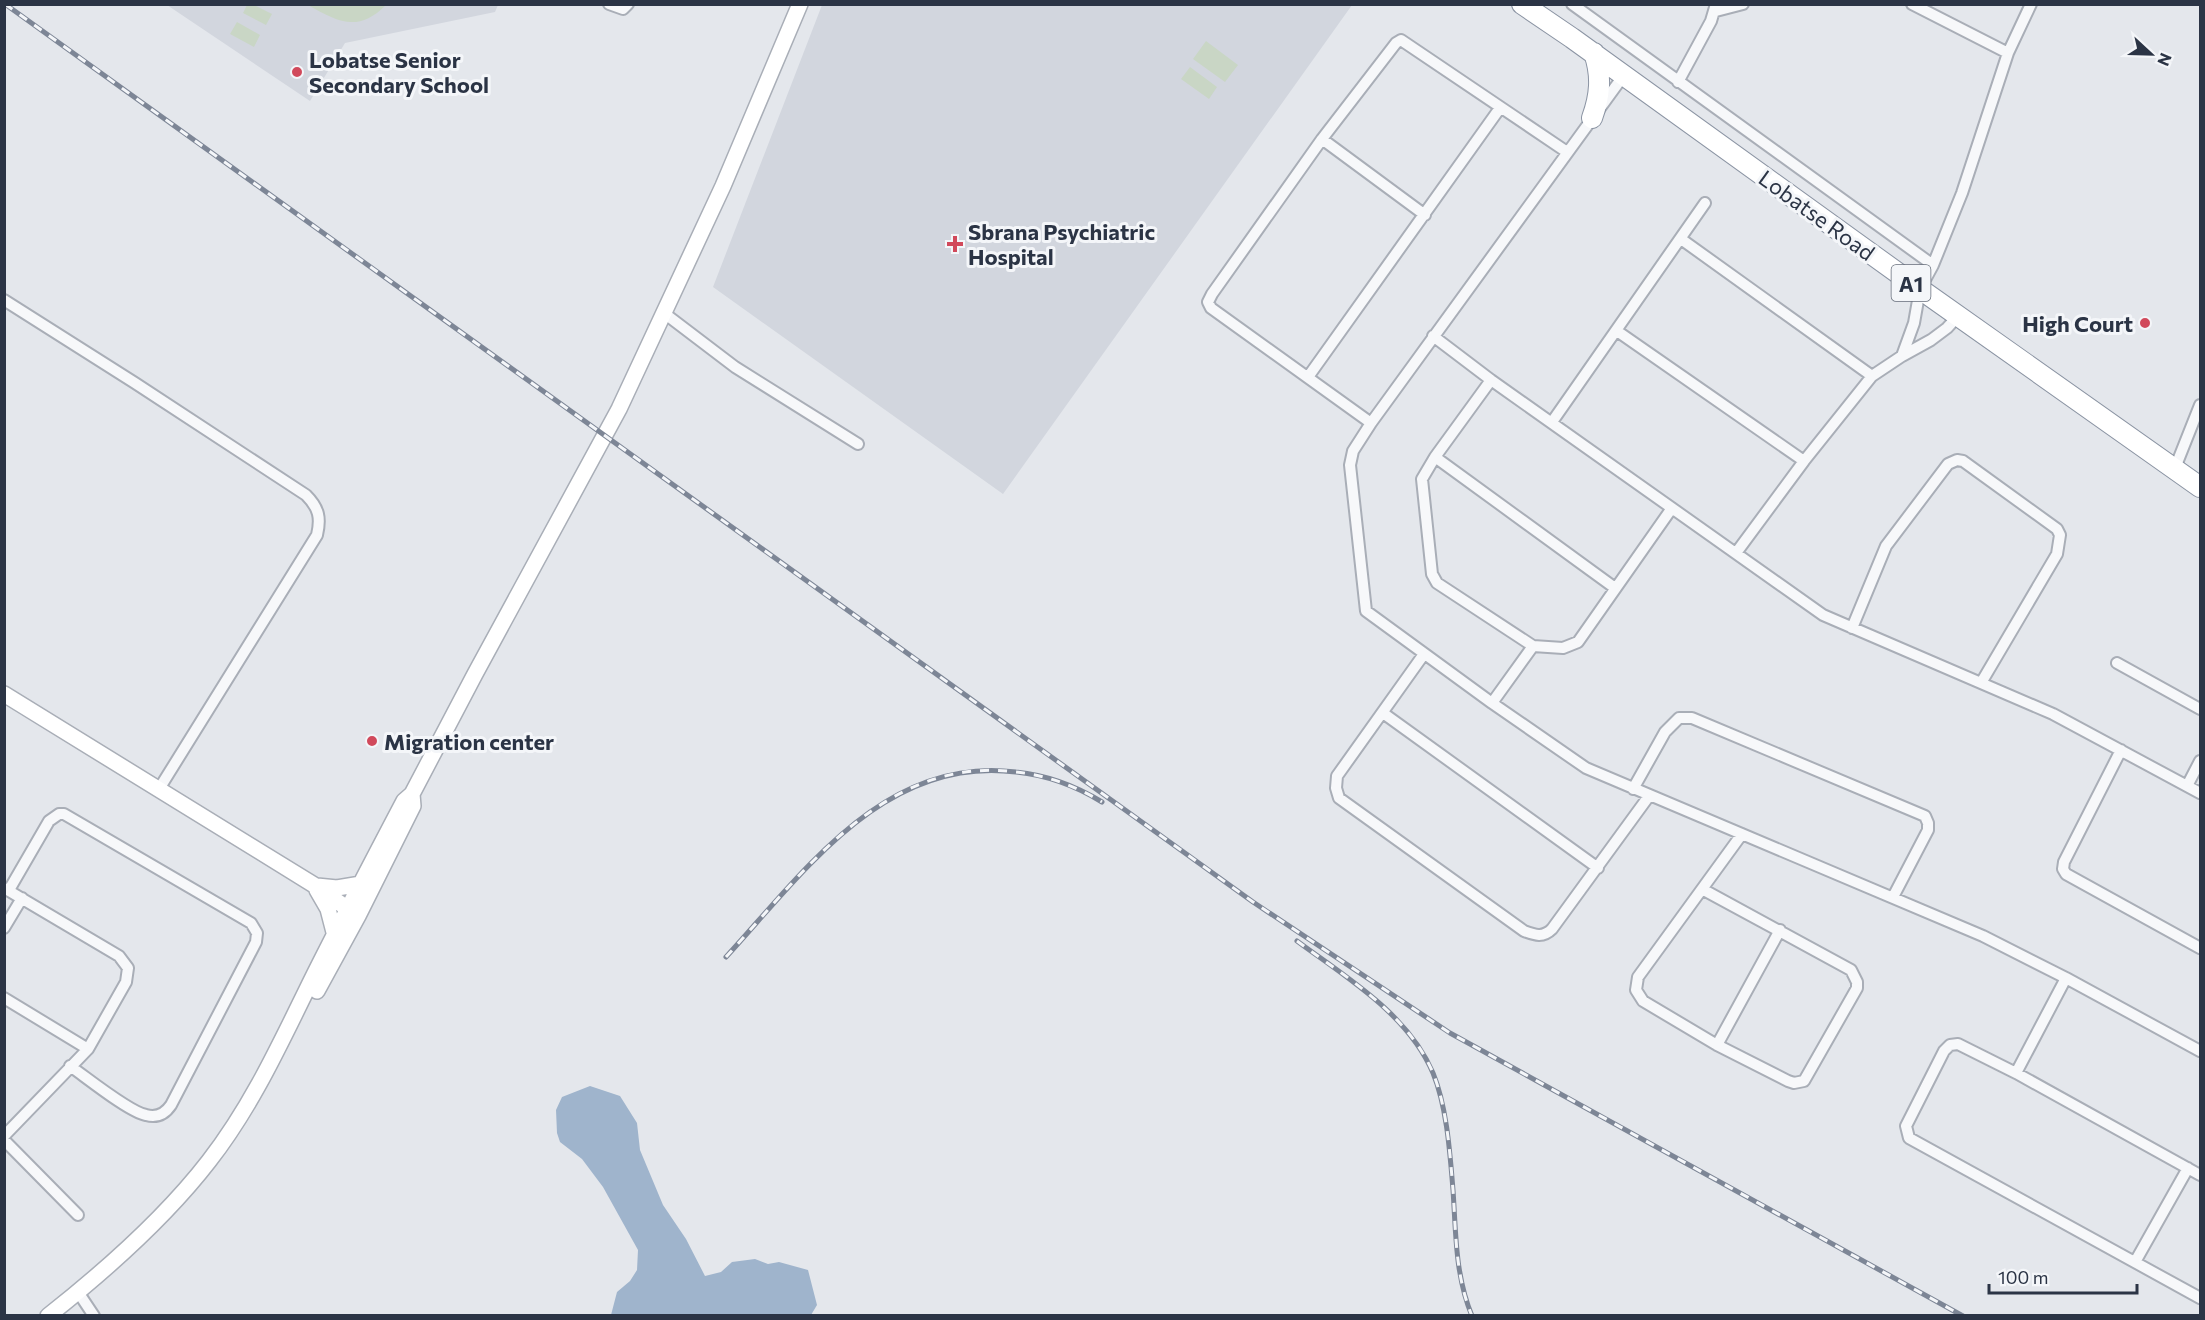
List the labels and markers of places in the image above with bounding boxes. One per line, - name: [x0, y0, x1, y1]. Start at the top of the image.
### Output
- place label: Lobatse Senior Secondary School: [309, 46, 489, 98]
- marker: Lobatse Senior Secondary School: [290, 65, 304, 79]
- place label: Sbrana Psychiatric Hospital: [968, 218, 1155, 270]
- marker: Sbrana Psychiatric Hospital: [946, 235, 964, 253]
- place label: High Court: [2022, 310, 2133, 337]
- marker: High Court: [2138, 316, 2152, 330]
- place label: Migration center: [384, 728, 554, 755]
- marker: Migration center: [365, 734, 379, 748]

